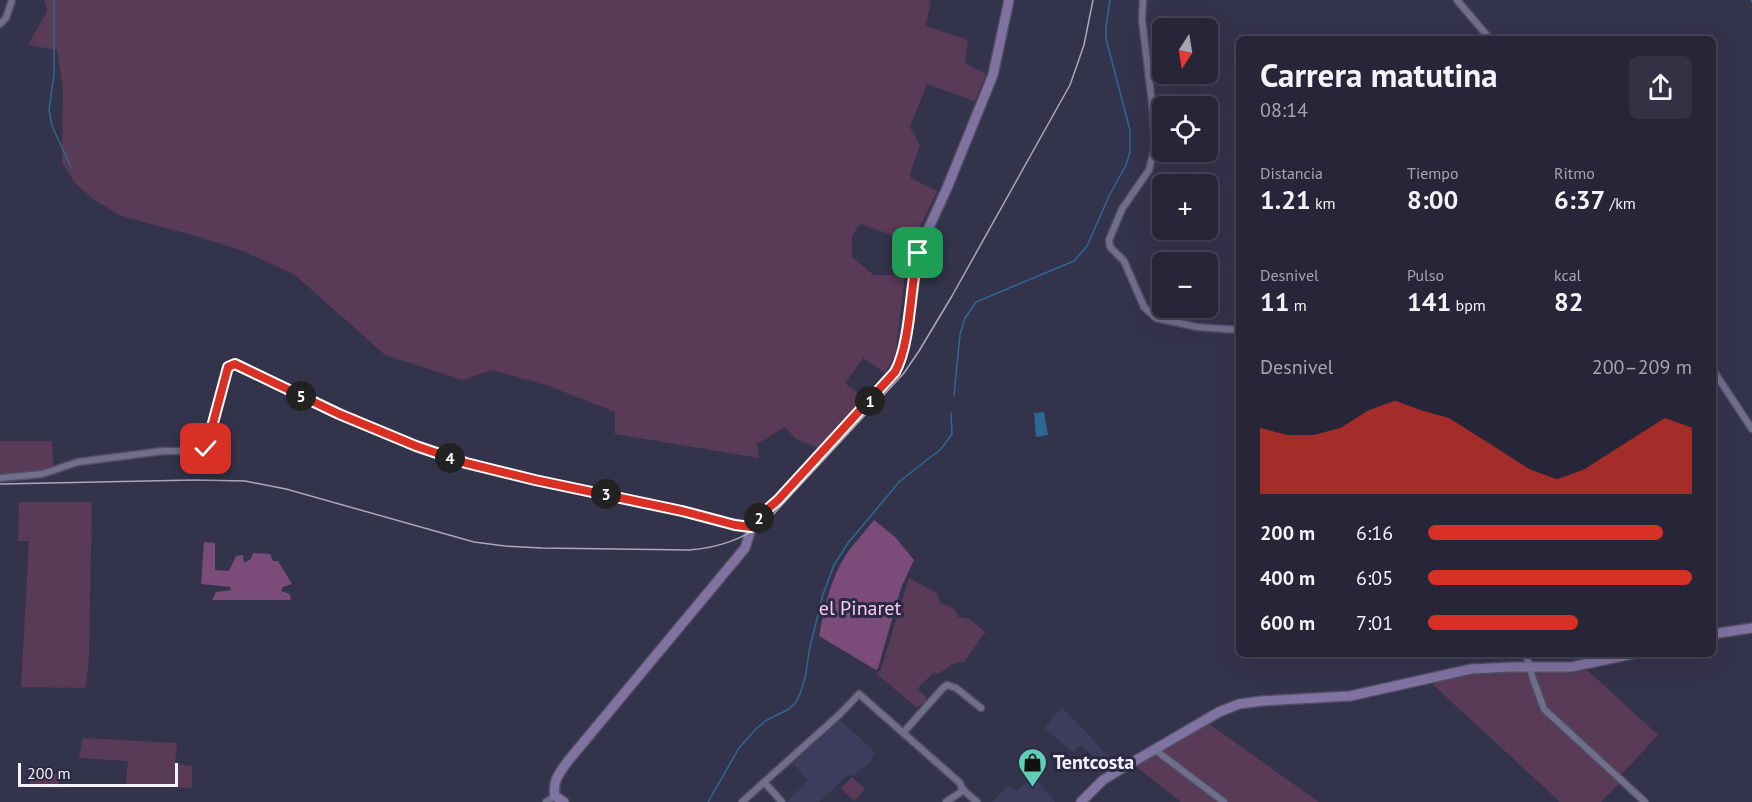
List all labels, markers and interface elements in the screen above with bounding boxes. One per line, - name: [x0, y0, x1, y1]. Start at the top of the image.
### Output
- north arrow: [1152, 18, 1218, 84]
- map controls: [1152, 18, 1218, 318]
- text: Carrera matutina: [1260, 53, 1498, 96]
- button: share: [1629, 56, 1692, 119]
- button: locate: [1152, 96, 1218, 162]
- text: 08:14: [1260, 97, 1308, 123]
- text: Distancia: [1260, 163, 1323, 183]
- text: Tiempo: [1407, 163, 1459, 183]
- text: Ritmo: [1554, 163, 1595, 183]
- button: +: [1152, 174, 1218, 240]
- text: 1.21: [1260, 183, 1311, 216]
- text: 8:00: [1407, 183, 1458, 216]
- text: 6:37: [1554, 183, 1605, 216]
- text: km: [1311, 193, 1336, 213]
- text: /km: [1605, 193, 1636, 213]
- pin: [892, 227, 943, 278]
- icon: arrive: [901, 236, 934, 269]
- button: −: [1152, 252, 1218, 318]
- text: Desnivel: [1260, 265, 1319, 285]
- text: Pulso: [1407, 265, 1444, 285]
- text: kcal: [1554, 265, 1581, 285]
- text: 11: [1260, 285, 1289, 318]
- text: 141: [1407, 285, 1451, 318]
- text: 82: [1554, 285, 1583, 318]
- text: m: [1289, 295, 1307, 315]
- text: bpm: [1451, 295, 1486, 315]
- text: Desnivel: [1260, 354, 1333, 380]
- text: 200–209 m: [1592, 354, 1692, 380]
- pin: 5: [286, 381, 316, 411]
- text: 5: [296, 386, 306, 406]
- pin: 1: [855, 386, 885, 416]
- text: 1: [865, 391, 875, 411]
- pin: [180, 423, 231, 474]
- icon: check: [189, 432, 222, 465]
- pin: 4: [435, 443, 465, 473]
- text: 4: [445, 448, 455, 468]
- pin: 3: [591, 479, 621, 509]
- text: 3: [601, 484, 611, 504]
- pin: 2: [744, 503, 774, 533]
- text: 2: [754, 508, 764, 528]
- text: 200 m: [1260, 520, 1315, 546]
- text: 6:16: [1356, 520, 1393, 546]
- text: 400 m: [1260, 565, 1315, 591]
- text: 6:05: [1356, 565, 1393, 591]
- park label: el Pinaret: [819, 595, 901, 621]
- text: 600 m: [1260, 610, 1315, 636]
- text: 7:01: [1356, 610, 1393, 636]
- shop icon: Tentcosta: [1016, 746, 1048, 788]
- place label: Tentcosta: [1053, 749, 1134, 775]
- scale bar: [18, 760, 178, 788]
- text: 200 m: [27, 763, 70, 783]

